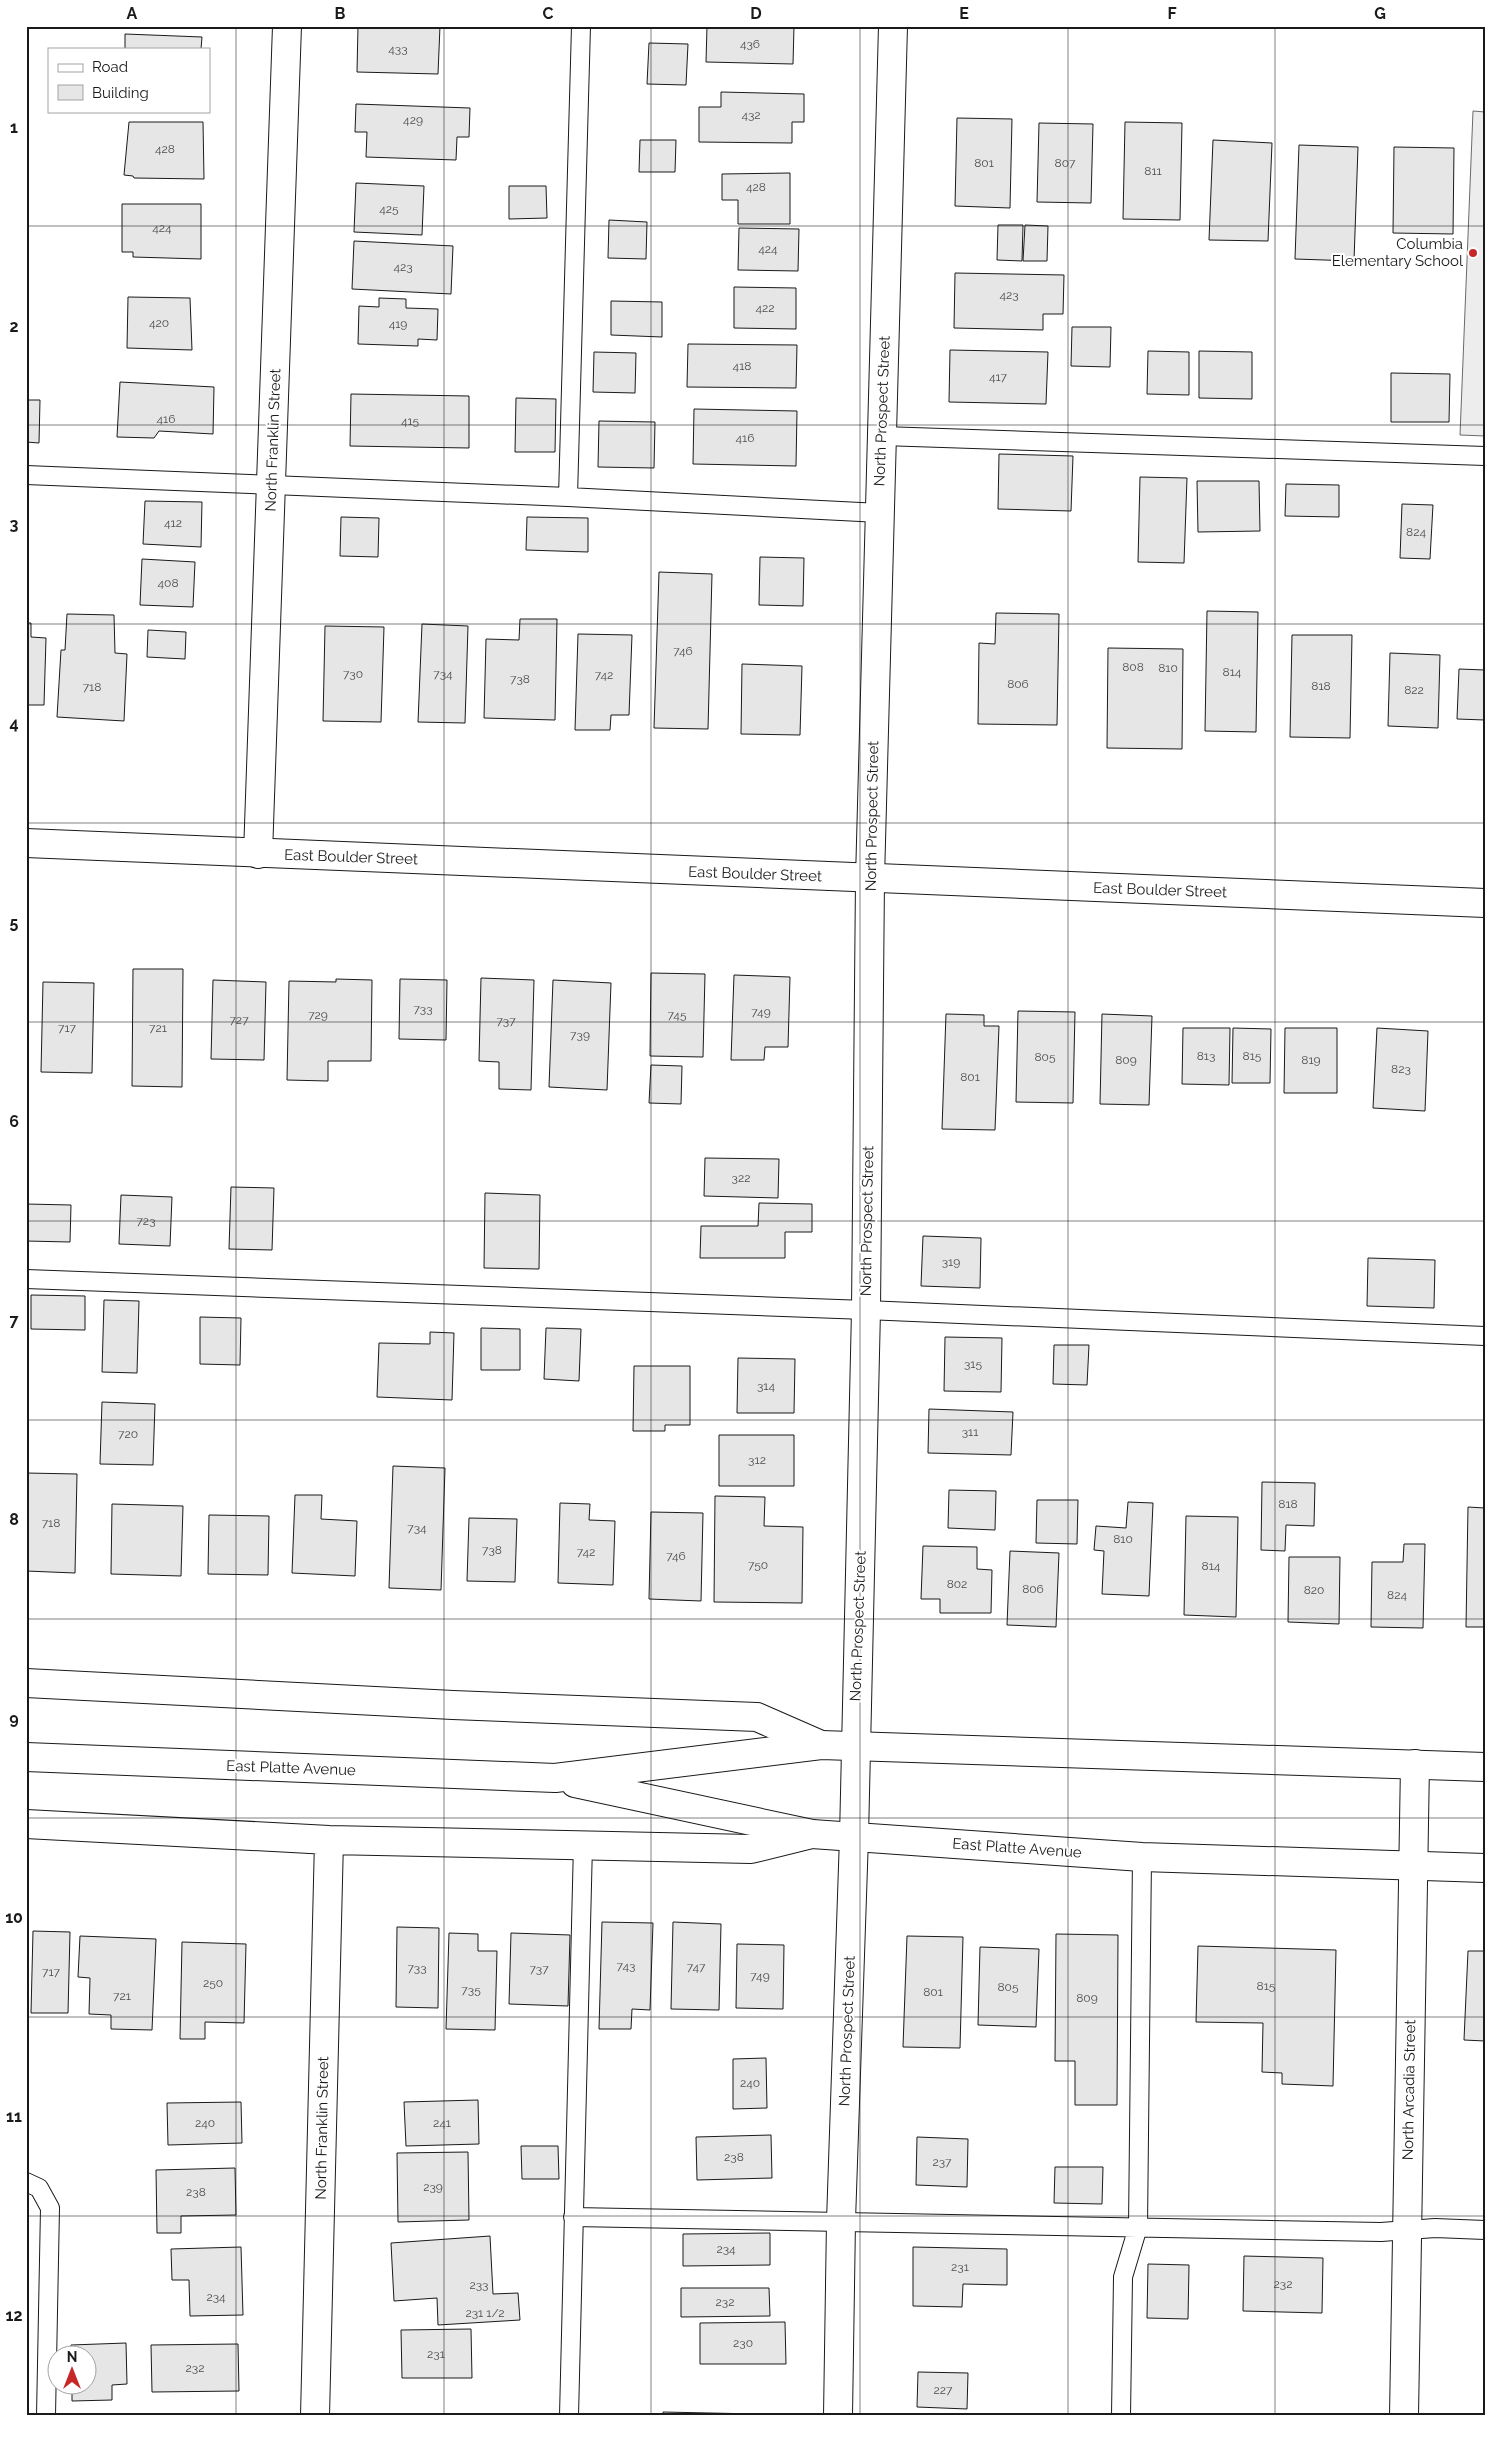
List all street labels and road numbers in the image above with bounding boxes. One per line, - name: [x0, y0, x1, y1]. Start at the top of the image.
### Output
- street label: North Prospect Street: [870, 335, 894, 487]
- street label: North Franklin Street: [262, 368, 284, 512]
- street label: North Prospect Street: [862, 741, 882, 891]
- street label: East Boulder Street: [284, 846, 418, 868]
- street label: East Boulder Street: [688, 863, 822, 885]
- street label: East Boulder Street: [1093, 879, 1227, 901]
- street label: North Prospect Street: [857, 1146, 877, 1296]
- street label: North Prospect Street: [846, 1550, 870, 1702]
- street label: East Platte Avenue: [226, 1757, 356, 1779]
- street label: East Platte Avenue: [952, 1835, 1082, 1862]
- street label: North Prospect Street: [835, 1955, 859, 2107]
- street label: North Arcadia Street: [1399, 2020, 1419, 2160]
- street label: North Franklin Street: [312, 2056, 332, 2200]

